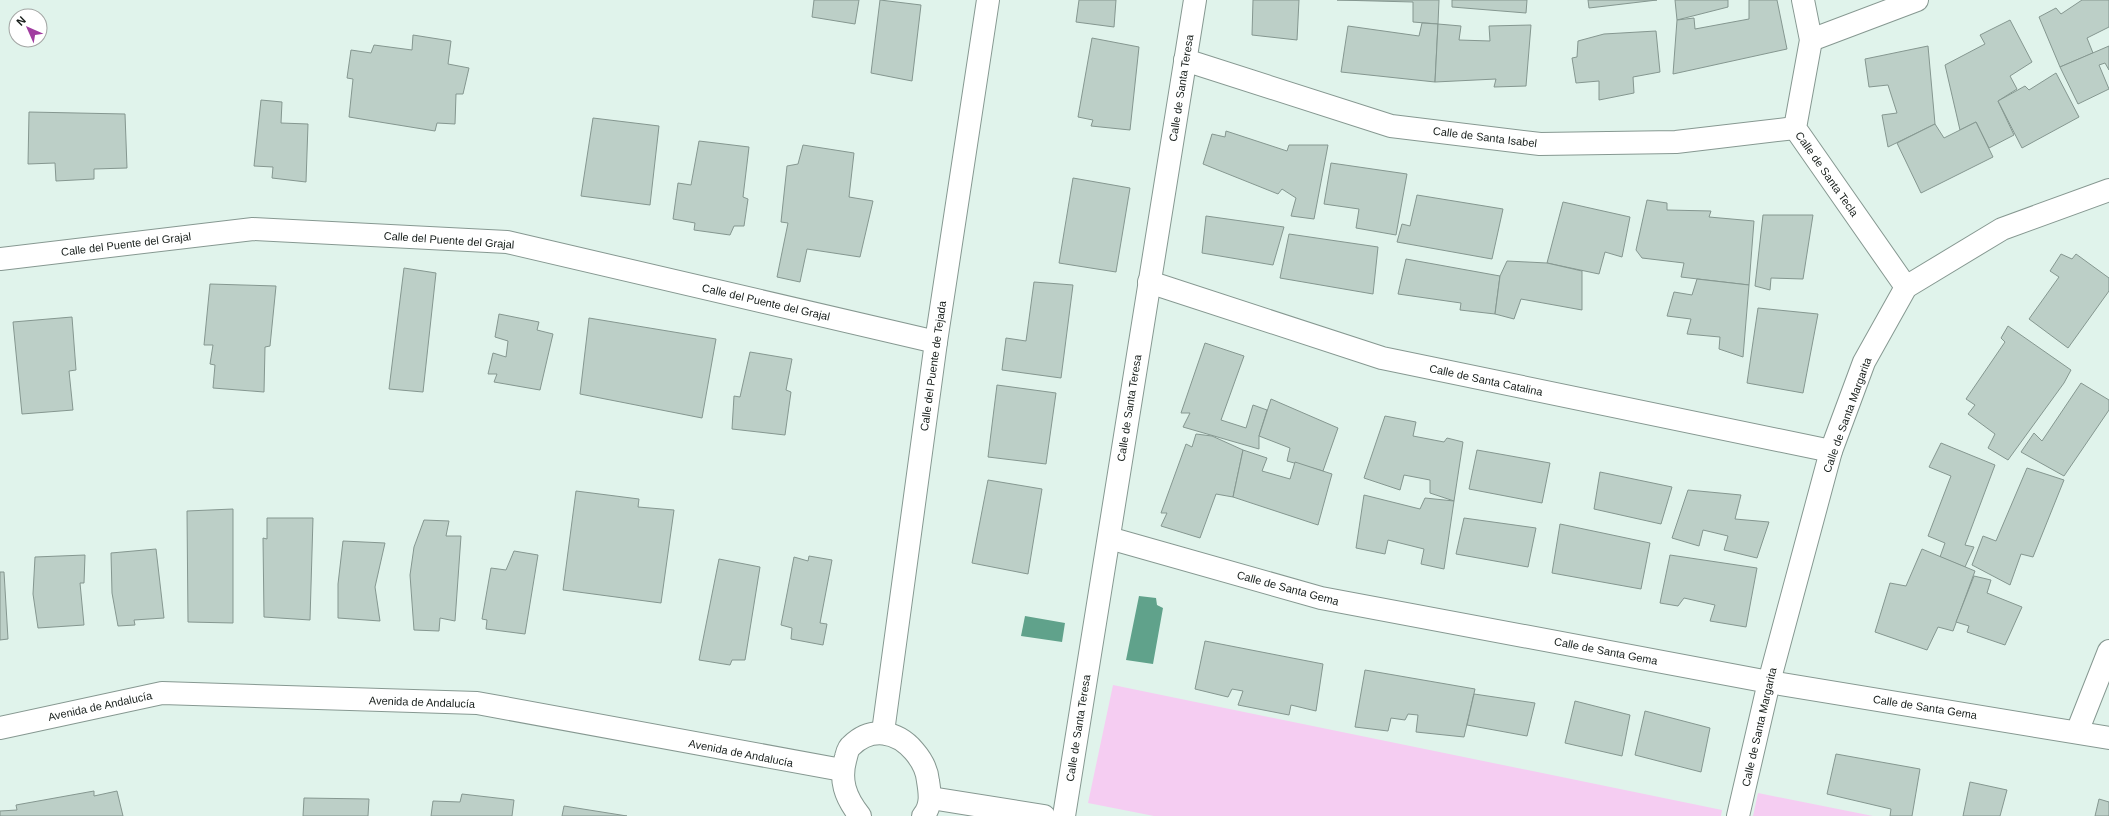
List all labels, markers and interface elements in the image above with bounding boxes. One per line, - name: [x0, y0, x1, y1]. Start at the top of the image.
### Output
- north arrow: [8, 8, 48, 48]
- text: N: [14, 14, 28, 28]
- street label: Calle de Santa Teresa: [1167, 33, 1196, 142]
- street label: Calle de Santa Isabel: [1432, 125, 1538, 149]
- street label: Calle de Santa Tecla: [1793, 129, 1861, 219]
- street label: Calle del Puente del Grajal: [383, 229, 515, 251]
- street label: Calle del Puente del Grajal: [60, 230, 192, 258]
- street label: Calle del Puente del Grajal: [701, 281, 831, 323]
- street label: Calle del Puente de Tejada: [918, 299, 948, 432]
- street label: Calle de Santa Teresa: [1115, 353, 1144, 462]
- street label: Calle de Santa Margarita: [1821, 355, 1874, 474]
- street label: Calle de Santa Catalina: [1428, 362, 1545, 398]
- street label: Calle de Santa Gema: [1236, 569, 1341, 608]
- street label: Calle de Santa Gema: [1553, 635, 1660, 667]
- street label: Calle de Santa Margarita: [1739, 666, 1779, 788]
- street label: Calle de Santa Teresa: [1064, 673, 1093, 782]
- street label: Avenida de Andalucía: [47, 689, 154, 723]
- street label: Calle de Santa Gema: [1872, 693, 1979, 721]
- street label: Avenida de Andalucía: [369, 694, 476, 710]
- street label: Avenida de Andalucía: [688, 737, 795, 769]

